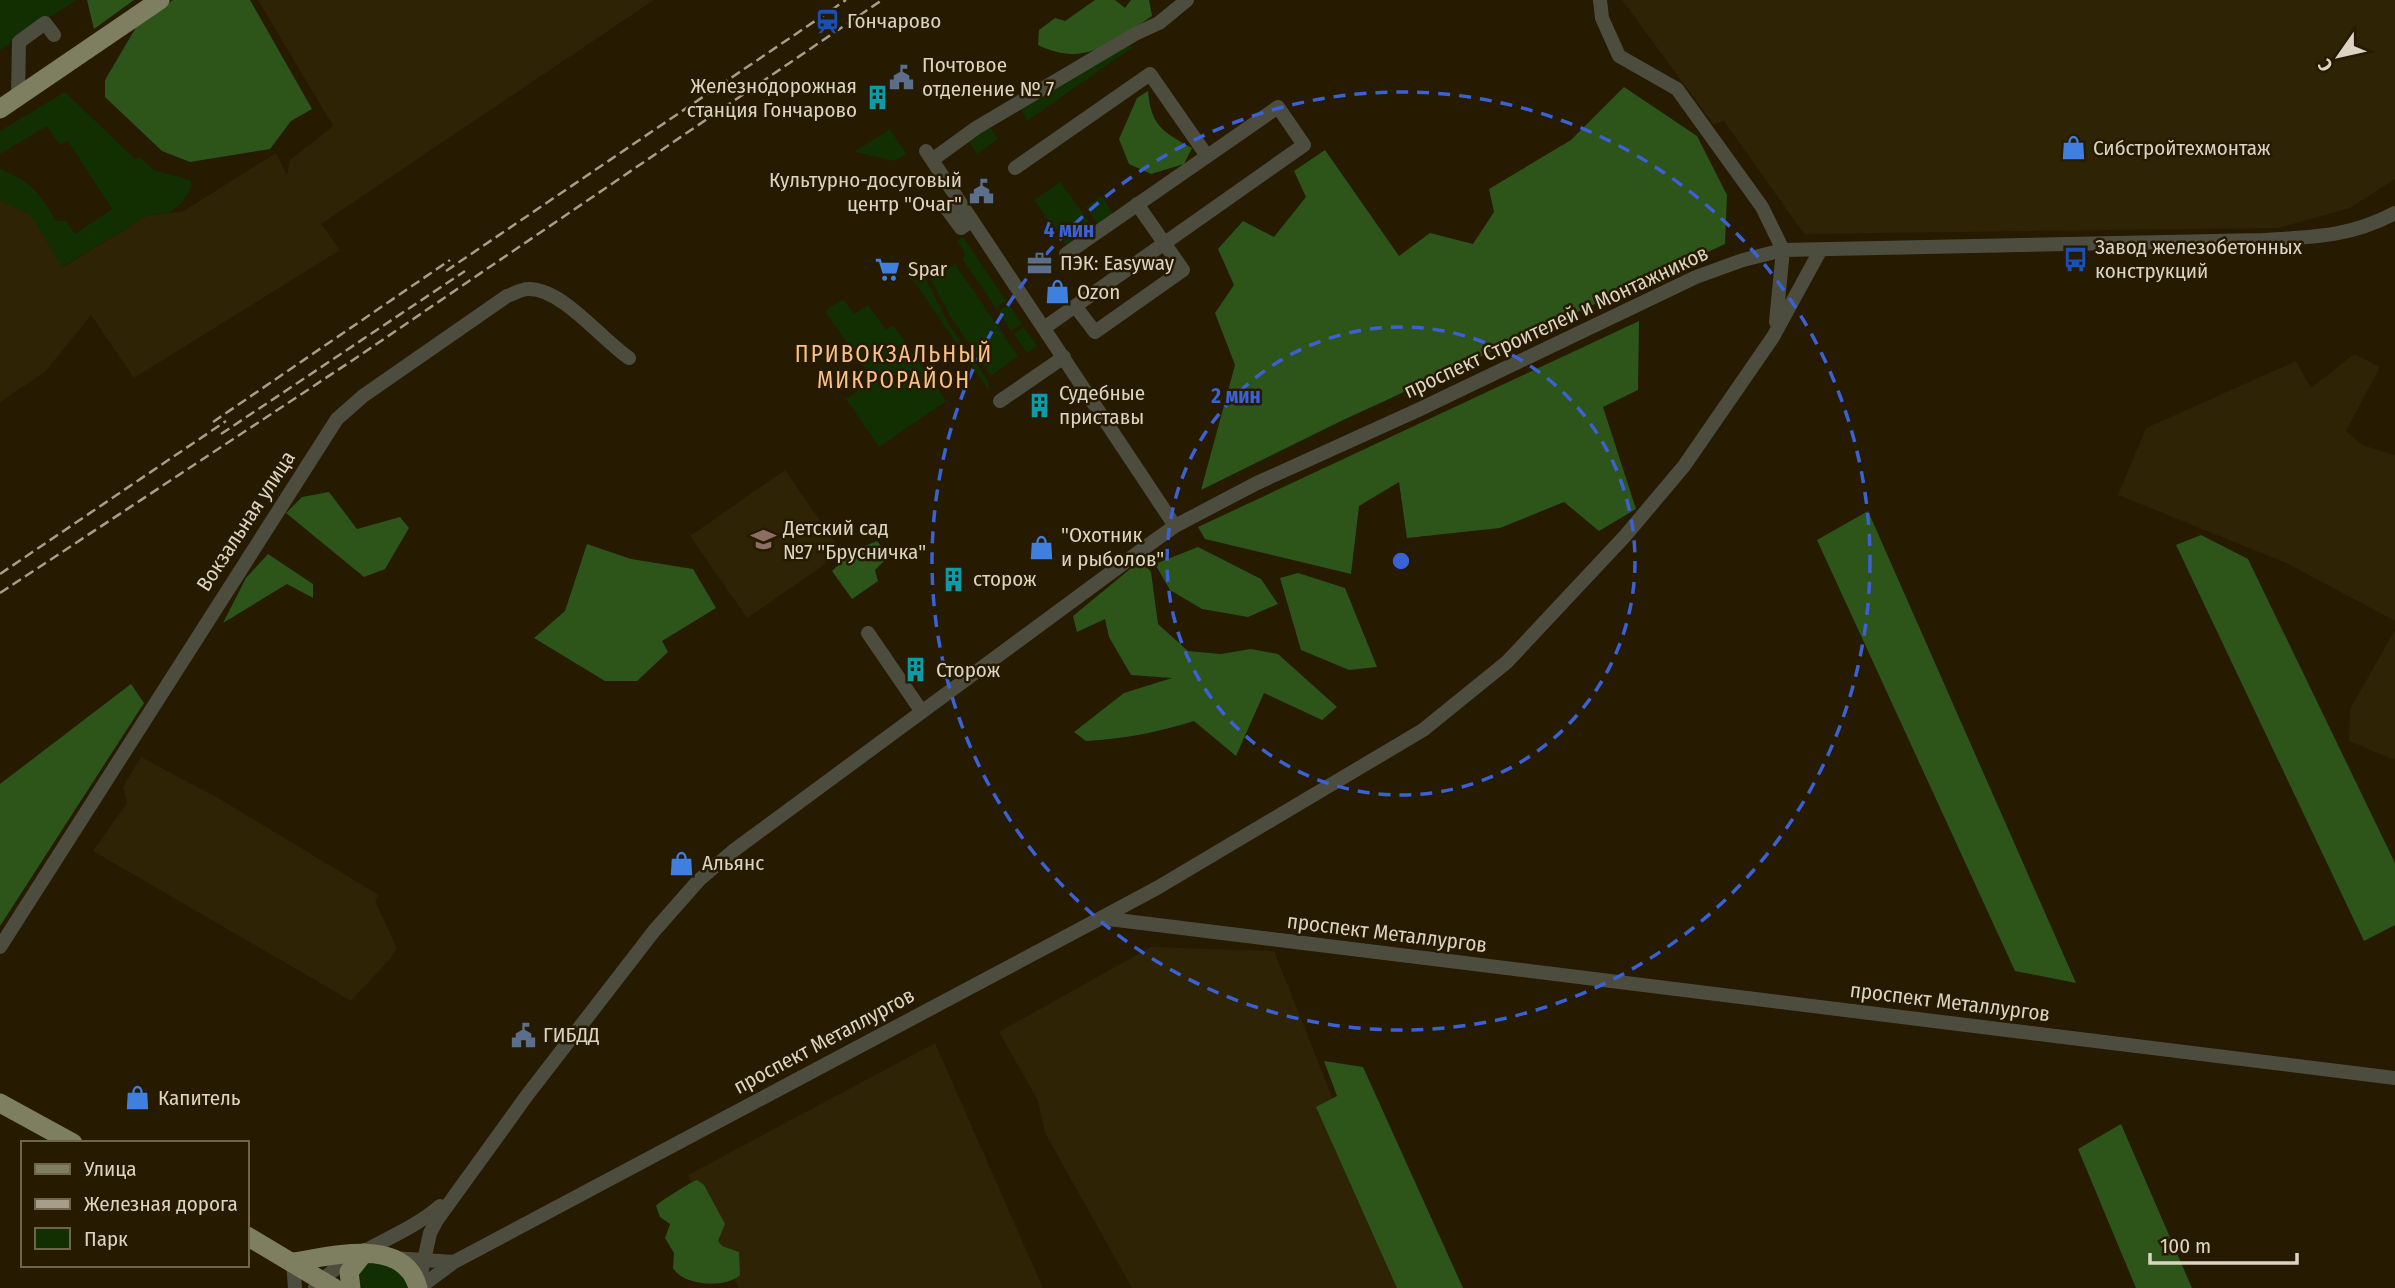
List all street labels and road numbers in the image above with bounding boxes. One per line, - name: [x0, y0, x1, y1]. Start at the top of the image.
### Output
- street label: проспект Строителей и Монтажников: [1400, 240, 1712, 404]
- street label: Вокзальная улица: [191, 446, 301, 596]
- street label: проспект Металлургов: [1285, 908, 1489, 958]
- street label: проспект Металлургов: [1848, 977, 2052, 1027]
- street label: проспект Металлургов: [729, 982, 919, 1100]

